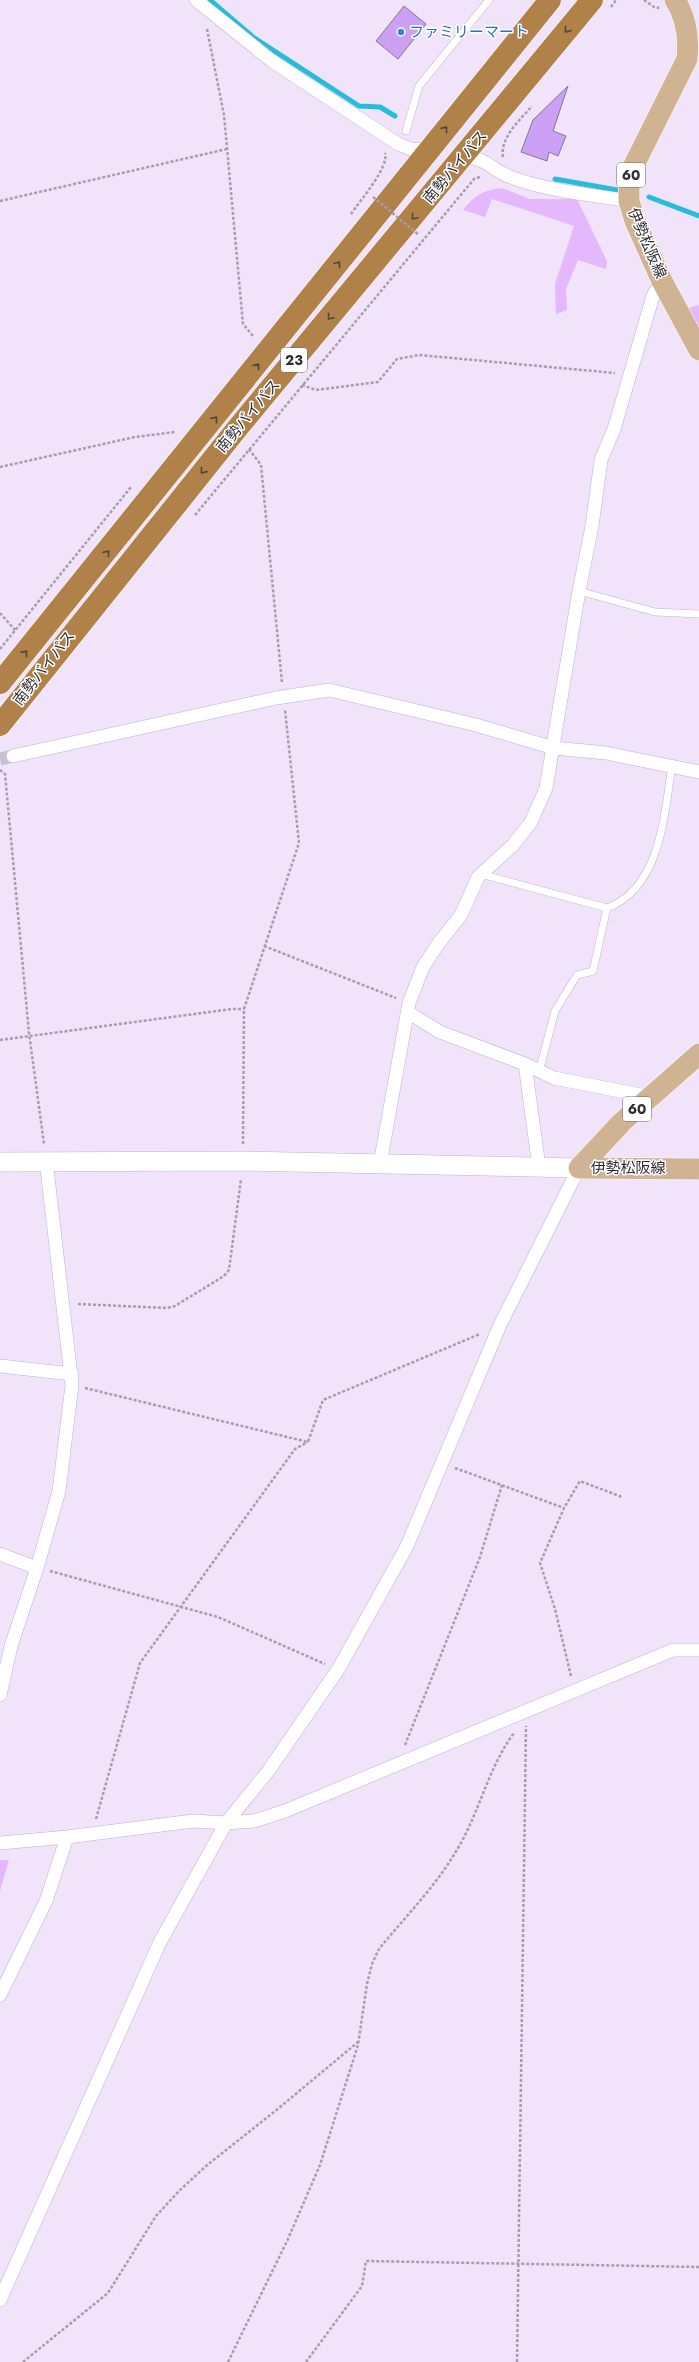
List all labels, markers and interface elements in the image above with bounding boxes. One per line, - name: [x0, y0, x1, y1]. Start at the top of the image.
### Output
- place label: ファミリーマート: [409, 21, 529, 43]
- one-way arrow: [565, 26, 572, 33]
- marker: ファミリーマート: [396, 27, 406, 37]
- street label: 南勢バイパス: [418, 126, 492, 208]
- one-way arrow: [441, 127, 448, 134]
- road number: 60: [617, 163, 645, 187]
- street label: 伊勢松阪線: [622, 204, 672, 282]
- one-way arrow: [411, 212, 418, 220]
- one-way arrow: [333, 261, 340, 268]
- one-way arrow: [328, 312, 335, 319]
- road number: 23: [281, 348, 307, 372]
- one-way arrow: [253, 363, 260, 370]
- street label: 南勢バイパス: [211, 375, 285, 457]
- one-way arrow: [210, 416, 217, 423]
- one-way arrow: [200, 466, 207, 473]
- one-way arrow: [102, 550, 109, 557]
- street label: 南勢バイパス: [8, 626, 80, 710]
- one-way arrow: [20, 651, 27, 658]
- road number: 60: [623, 1097, 651, 1121]
- street label: 伊勢松阪線: [590, 1157, 666, 1179]

